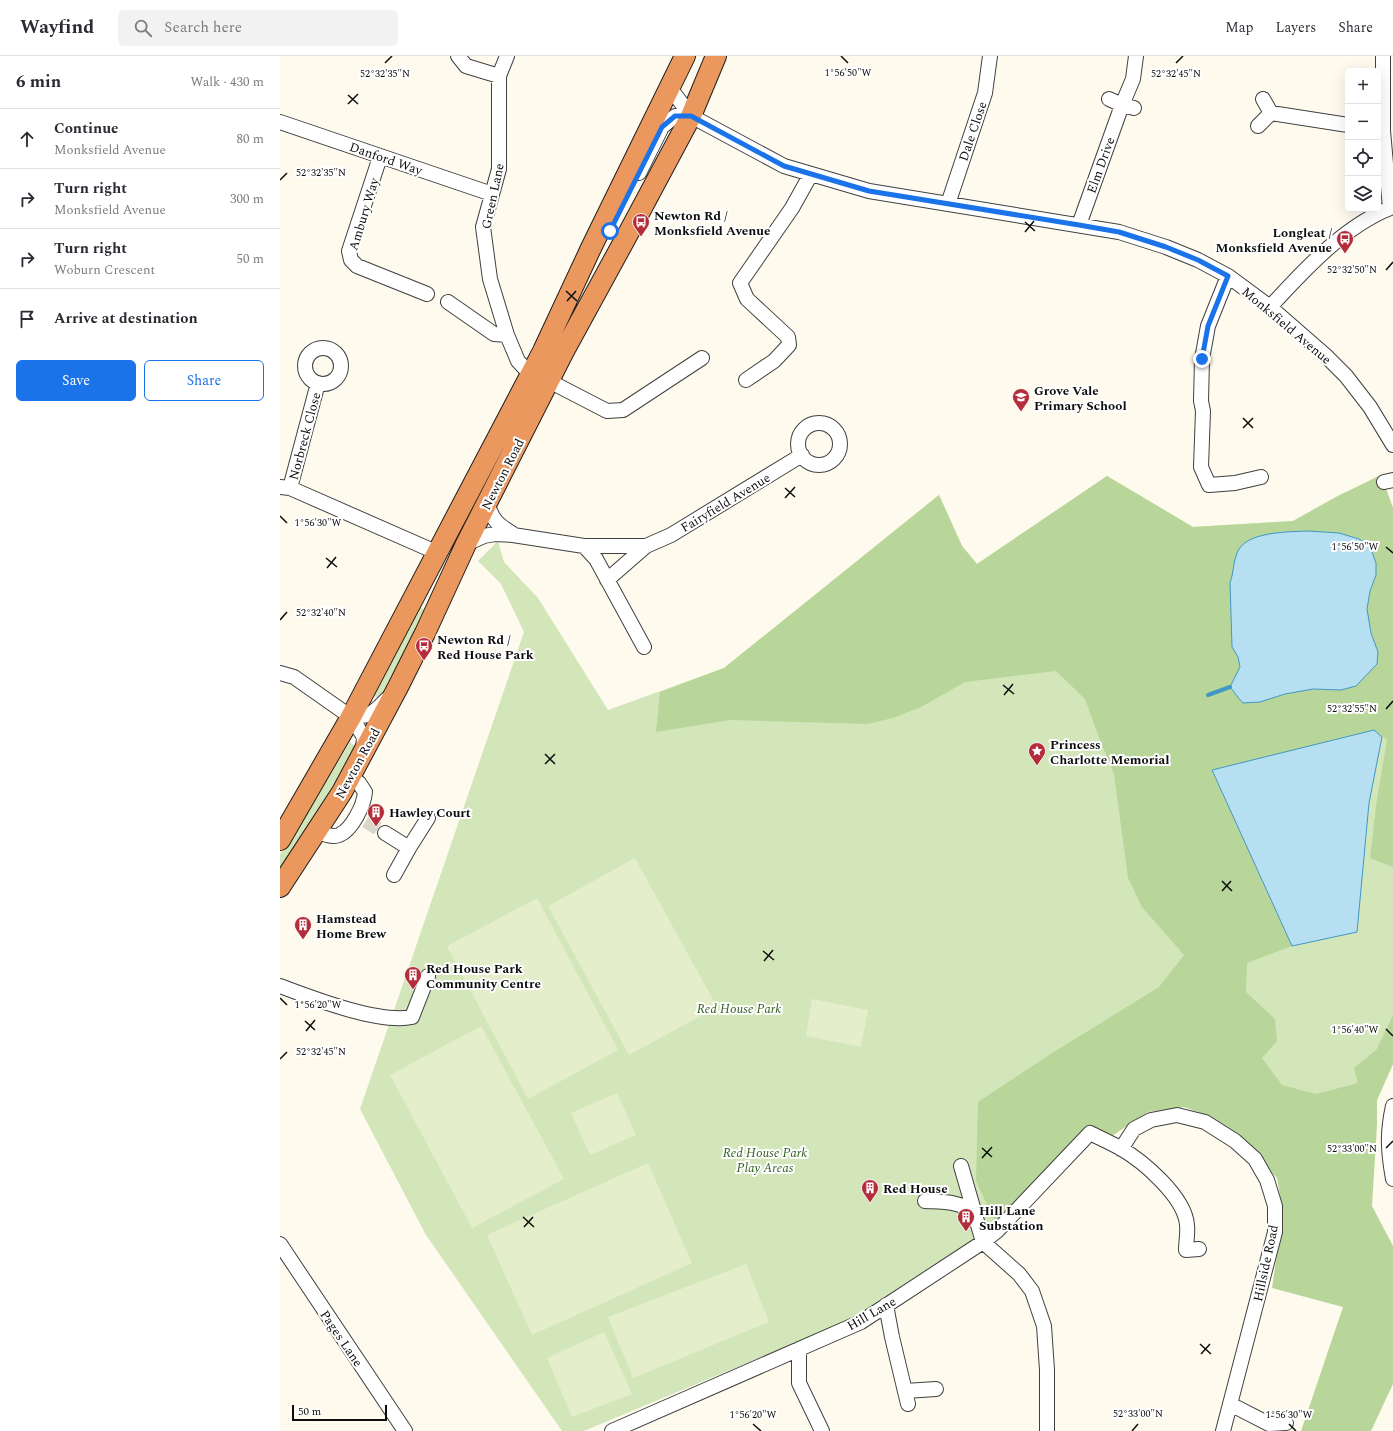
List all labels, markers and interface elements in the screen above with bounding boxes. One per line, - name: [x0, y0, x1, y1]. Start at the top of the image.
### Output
- search box: [118, 10, 398, 46]
- text: Wayfind: [20, 13, 94, 42]
- text: Search here: [164, 16, 242, 39]
- icon: search: [132, 17, 154, 39]
- text: Map: [1225, 17, 1254, 38]
- text: Layers: [1276, 17, 1316, 38]
- text: Share: [1338, 17, 1373, 38]
- text: 1°56'50"W: [825, 65, 872, 81]
- text: 52°32'35"N: [360, 66, 410, 82]
- text: 52°32'45"N: [1151, 66, 1201, 82]
- map controls: [1345, 68, 1381, 212]
- button: +: [1345, 68, 1381, 104]
- text: 6 min: [16, 69, 61, 95]
- text: Walk · 430 m: [190, 72, 264, 92]
- street label: Dale Close: [953, 99, 992, 164]
- button: −: [1345, 104, 1381, 140]
- text: Continue: [54, 117, 119, 140]
- icon: ahead: [16, 128, 38, 150]
- text: 80 m: [237, 129, 264, 149]
- street label: Elm Drive: [1082, 134, 1120, 196]
- street label: Danford Way: [346, 137, 426, 181]
- text: Monksfield Avenue: [54, 140, 166, 160]
- button: locate: [1345, 140, 1381, 176]
- street label: Green Lane: [476, 161, 510, 231]
- text: 52°32'35"N: [296, 165, 346, 181]
- street label: Ambury Way: [343, 175, 385, 253]
- button: layers: [1345, 176, 1381, 212]
- text: Turn right: [54, 177, 127, 200]
- icon: right: [16, 188, 38, 210]
- text: 300 m: [230, 189, 264, 209]
- text: Monksfield Avenue: [54, 200, 166, 220]
- place label: Newton Rd / Monksfield Avenue: [654, 206, 770, 241]
- bus stop icon: Newton Rd / Monksfield Avenue: [631, 212, 651, 237]
- route start: [601, 222, 619, 240]
- place label: Longleat / Monksfield Avenue: [1216, 223, 1333, 258]
- bus stop icon: Longleat / Monksfield Avenue: [1335, 229, 1355, 254]
- text: Turn right: [54, 237, 127, 260]
- icon: right: [16, 248, 38, 270]
- text: 50 m: [237, 249, 264, 269]
- text: Woburn Crescent: [54, 260, 155, 280]
- text: 52°32'50"N: [1327, 262, 1377, 278]
- street label: Monksfield Avenue: [1237, 282, 1336, 369]
- text: Arrive at destination: [54, 307, 198, 330]
- icon: arrive: [16, 308, 38, 330]
- route end: [1193, 350, 1211, 368]
- button: Save: [16, 360, 136, 401]
- button: Share: [144, 360, 264, 401]
- place label: Grove Vale Primary School: [1034, 381, 1127, 416]
- school or university icon: Grove Vale Primary School: [1011, 387, 1031, 412]
- street label: Norbreck Close: [284, 390, 326, 482]
- street label: Newton Road: [476, 435, 530, 514]
- street label: Fairyfield Avenue: [677, 468, 774, 538]
- text: 1°56'30"W: [295, 515, 342, 531]
- text: 1°56'50"W: [1332, 539, 1379, 555]
- text: 52°32'40"N: [296, 605, 346, 621]
- place label: Newton Rd / Red House Park: [437, 630, 534, 665]
- bus stop icon: Newton Rd / Red House Park: [414, 636, 434, 661]
- text: 52°32'55"N: [1327, 701, 1377, 717]
- street label: Newton Road: [330, 724, 386, 803]
- place label: Princess Charlotte Memorial: [1050, 735, 1169, 770]
- place icon: Princess Charlotte Memorial: [1027, 741, 1047, 766]
- building icon: Hawley Court: [366, 802, 386, 827]
- place label: Hawley Court: [389, 803, 471, 823]
- place label: Hamstead Home Brew: [316, 909, 387, 944]
- building icon: Hamstead Home Brew: [293, 915, 313, 940]
- place label: Red House Park Community Centre: [426, 959, 541, 994]
- building icon: Red House Park Community Centre: [403, 965, 423, 990]
- text: 1°56'20"W: [295, 997, 342, 1013]
- park label: Red House Park: [697, 999, 781, 1019]
- text: 1°56'40"W: [1332, 1022, 1379, 1038]
- text: 52°32'45"N: [296, 1044, 346, 1060]
- text: 52°33'00"N: [1327, 1141, 1377, 1157]
- park label: Red House Park Play Areas: [723, 1143, 807, 1178]
- building icon: Red House: [860, 1178, 880, 1203]
- place label: Red House: [883, 1179, 948, 1199]
- place label: Hill Lane Substation: [979, 1201, 1044, 1236]
- building icon: Hill Lane Substation: [956, 1207, 976, 1232]
- street label: Hillside Road: [1248, 1223, 1284, 1303]
- street label: Hill Lane: [843, 1292, 900, 1336]
- street label: Pages Lane: [315, 1306, 368, 1371]
- scale bar: [292, 1403, 387, 1422]
- text: 50 m: [298, 1403, 321, 1420]
- text: 52°33'00"N: [1113, 1406, 1163, 1422]
- text: 1°56'20"W: [730, 1407, 777, 1423]
- text: 1°56'30"W: [1266, 1407, 1313, 1423]

